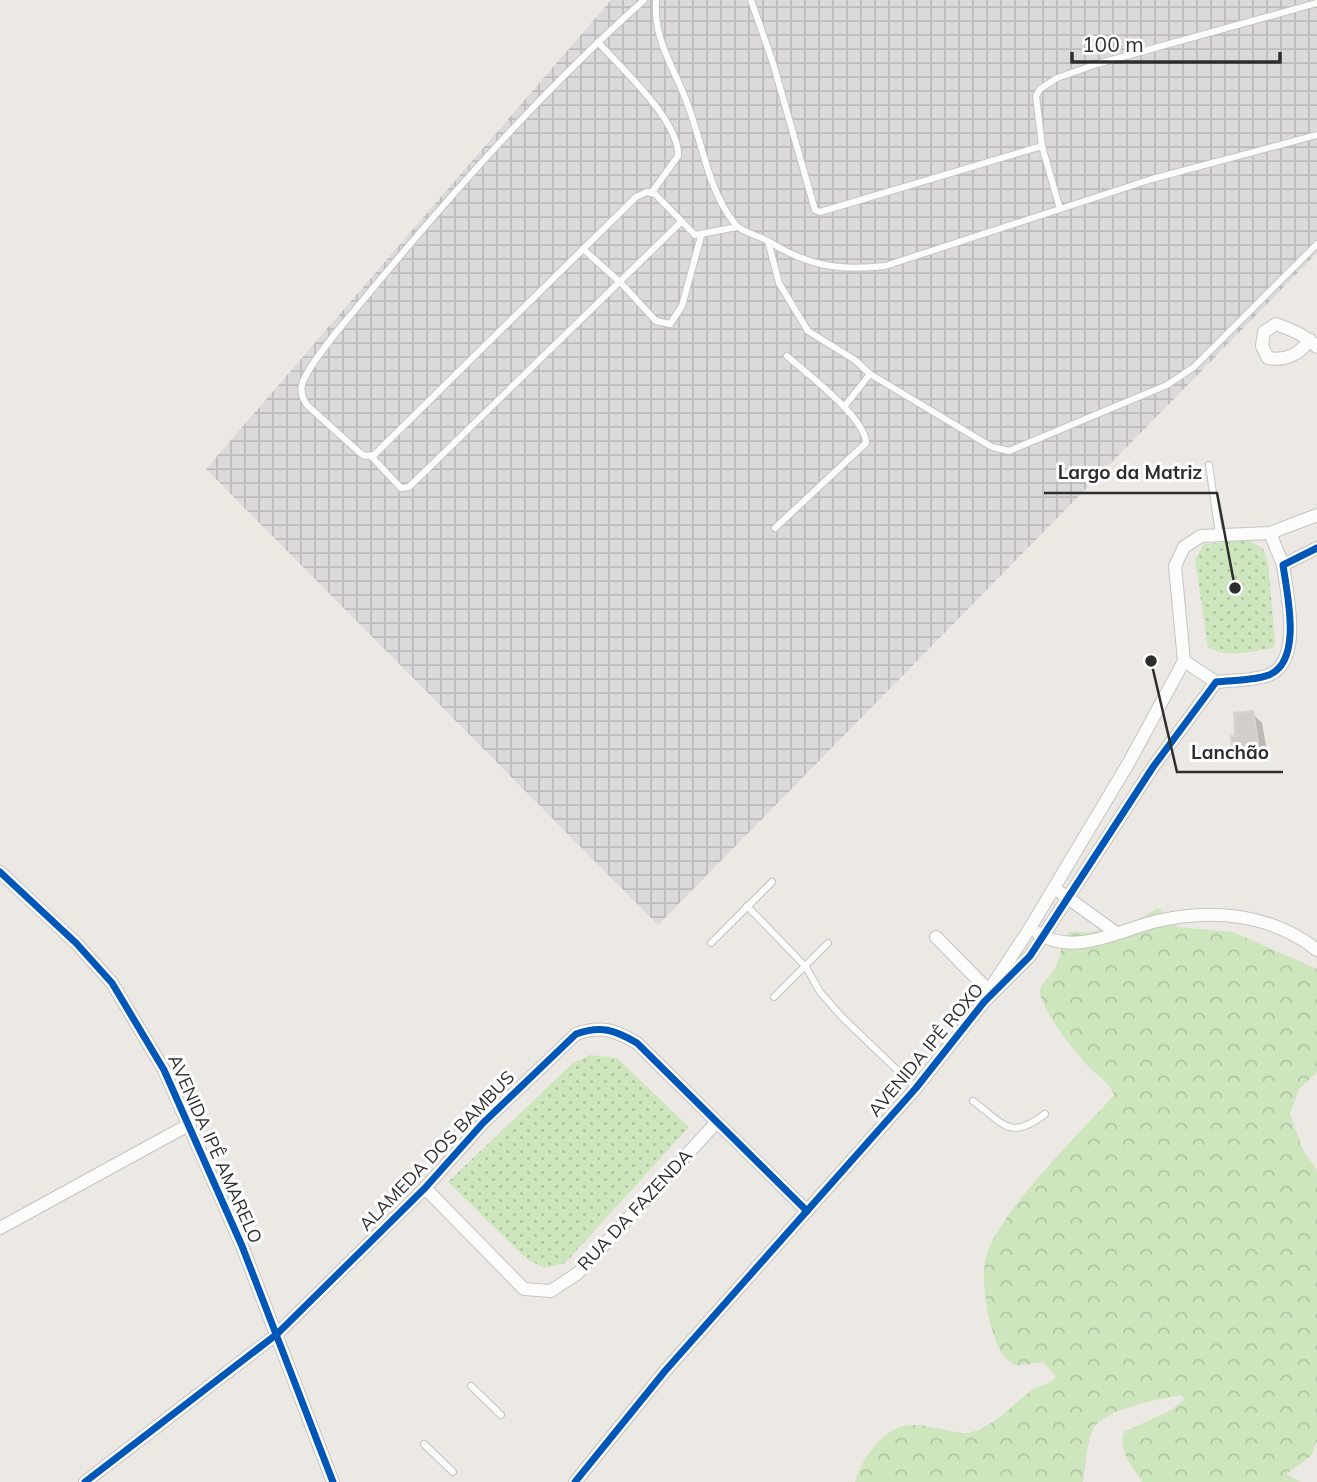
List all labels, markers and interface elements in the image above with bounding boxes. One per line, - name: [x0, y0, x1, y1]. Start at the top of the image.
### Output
- scale bar: [1072, 21, 1280, 65]
- text: 100 m: [1082, 31, 1144, 57]
- callout: Largo da Matriz: [1044, 453, 1217, 493]
- text: Largo da Matriz: [1058, 460, 1202, 484]
- callout: Lanchão: [1177, 732, 1283, 772]
- text: Lanchão: [1191, 740, 1269, 764]
- street label: AVENIDA IPÊ ROXO: [863, 978, 988, 1121]
- street label: AVENIDA IPÊ AMARELO: [163, 1051, 268, 1247]
- street label: ALAMEDA DOS BAMBUS: [354, 1066, 519, 1236]
- street label: RUA DA FAZENDA: [572, 1144, 697, 1275]

